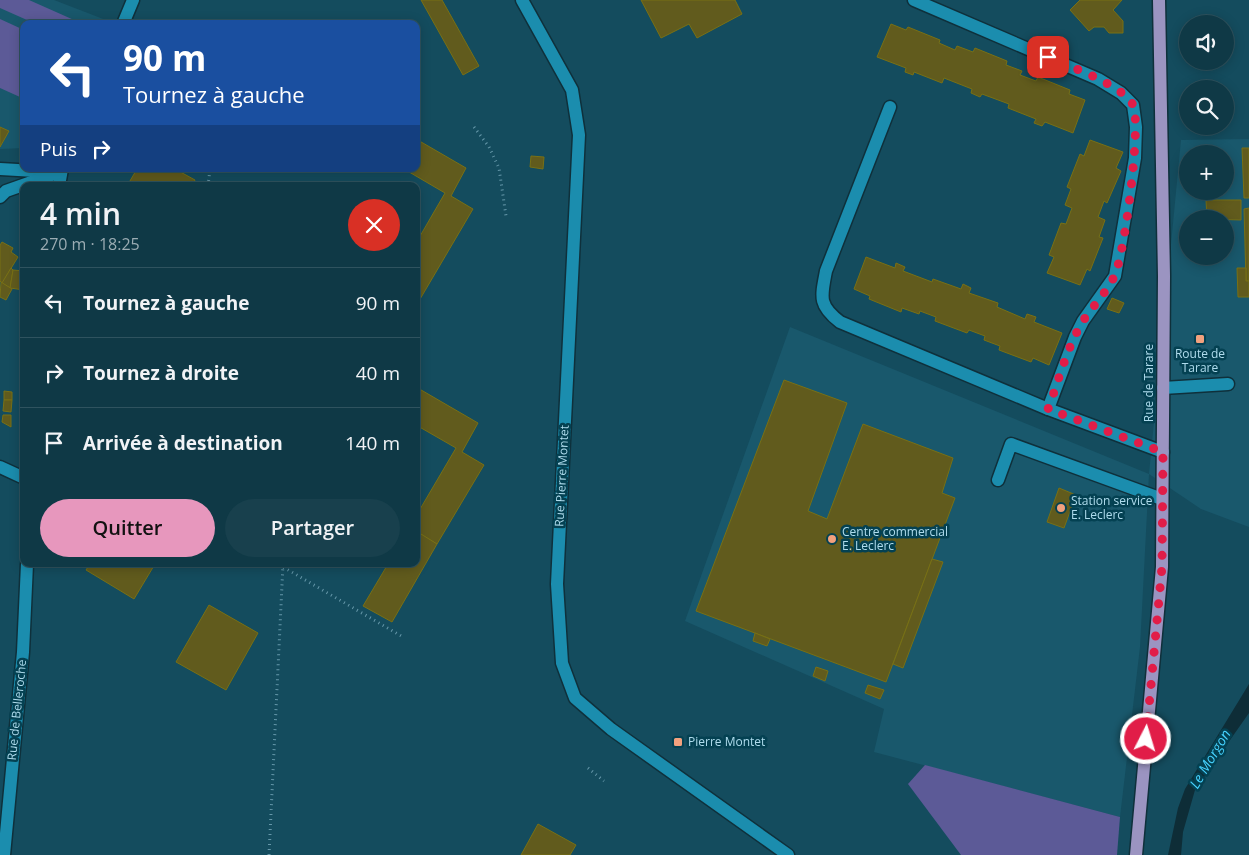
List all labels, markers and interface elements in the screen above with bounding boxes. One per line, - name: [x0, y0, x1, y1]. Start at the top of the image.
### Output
- map controls: [1179, 15, 1234, 265]
- button: sound: [1179, 15, 1234, 70]
- text: 90 m: [123, 34, 206, 81]
- pin: [1027, 36, 1069, 78]
- icon: left: [40, 40, 105, 105]
- icon: arrive: [1034, 43, 1062, 71]
- text: Tournez à gauche: [123, 79, 305, 109]
- button: search: [1179, 80, 1234, 135]
- icon: right: [87, 135, 115, 163]
- text: Puis: [40, 136, 77, 162]
- button: +: [1179, 145, 1234, 200]
- text: 4 min: [40, 193, 121, 234]
- button: close: [348, 199, 400, 251]
- button: −: [1179, 210, 1234, 265]
- text: 270 m · 18:25: [40, 233, 140, 255]
- icon: left: [40, 289, 68, 317]
- text: Tournez à gauche: [83, 290, 249, 316]
- text: 90 m: [356, 290, 400, 316]
- marker: Route de Tarare: [1194, 333, 1206, 345]
- street label: Rue de Tarare: [1140, 344, 1157, 422]
- place label: Route de Tarare: [1175, 345, 1225, 376]
- icon: right: [40, 359, 68, 387]
- text: Tournez à droite: [83, 360, 239, 386]
- text: 40 m: [356, 360, 400, 386]
- street label: Rue Pierre Montet: [550, 425, 573, 527]
- icon: arrive: [40, 429, 68, 457]
- text: Arrivée à destination: [83, 430, 283, 456]
- text: 140 m: [345, 430, 400, 456]
- place label: Station service E. Leclerc: [1071, 492, 1153, 523]
- button: Quitter: [40, 499, 215, 557]
- button: Partager: [225, 499, 400, 557]
- marker: Station service E. Leclerc: [1055, 502, 1067, 514]
- place label: Centre commercial E. Leclerc: [842, 523, 948, 554]
- marker: Centre commercial E. Leclerc: [826, 533, 838, 545]
- street label: Rue de Belleroche: [3, 659, 30, 761]
- position arrow: [1119, 712, 1171, 764]
- water label: Le Morgon: [1185, 726, 1235, 792]
- place label: Pierre Montet: [688, 733, 765, 750]
- marker: Pierre Montet: [672, 736, 684, 748]

